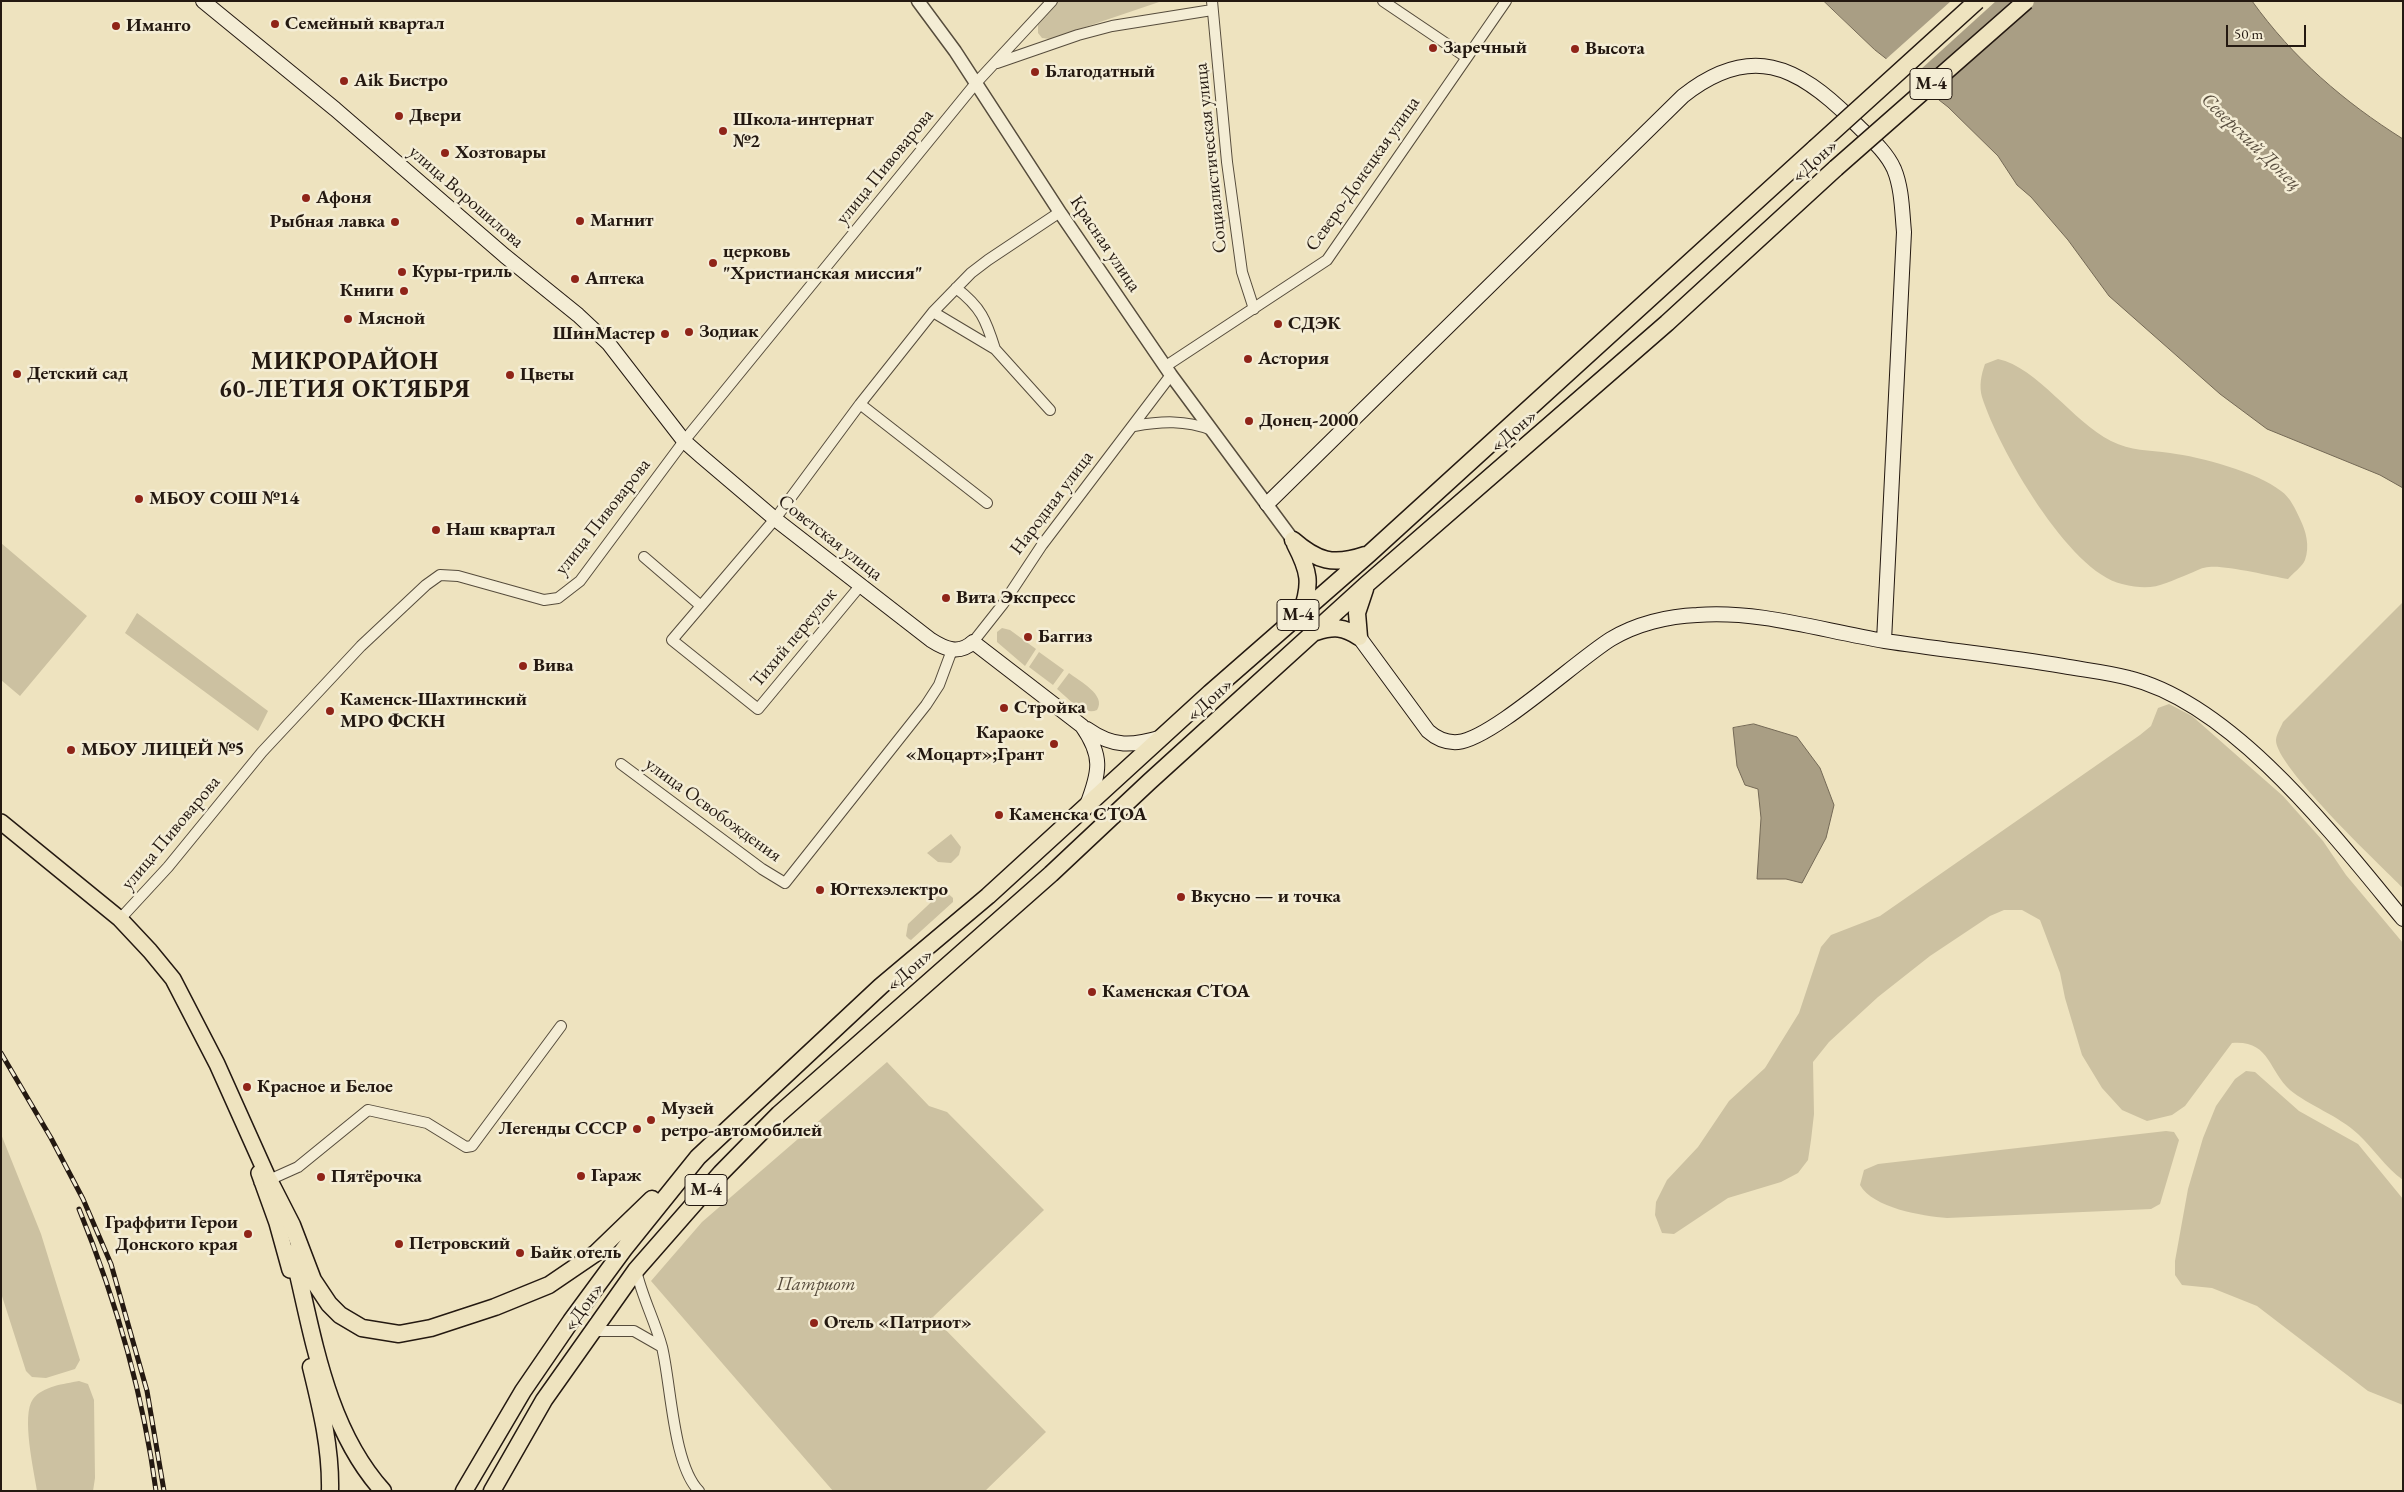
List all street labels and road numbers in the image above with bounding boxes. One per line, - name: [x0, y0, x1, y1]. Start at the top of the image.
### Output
- street label: Социалистическая улица: [1190, 62, 1232, 254]
- road number: М-4: [1910, 68, 1952, 100]
- street label: Северо-Донецкая улица: [1301, 92, 1425, 256]
- street label: улица Пивоварова: [831, 105, 939, 229]
- street label: «Дон»: [1787, 134, 1843, 188]
- street label: улица Ворошилова: [404, 141, 528, 253]
- street label: Красная улица: [1064, 192, 1146, 296]
- street label: «Дон»: [1486, 404, 1542, 458]
- street label: Народная улица: [1005, 446, 1099, 560]
- street label: улица Пивоварова: [550, 454, 656, 580]
- street label: Советская улица: [773, 490, 887, 586]
- street label: Тихий переулок: [746, 584, 842, 692]
- road number: М-4: [1277, 600, 1319, 630]
- street label: «Дон»: [1182, 673, 1238, 727]
- street label: улица Освобождения: [640, 753, 786, 867]
- street label: улица Пивоварова: [117, 771, 225, 895]
- street label: «Дон»: [882, 943, 938, 997]
- road number: М-4: [685, 1174, 727, 1206]
- street label: «Дон»: [559, 1278, 609, 1336]

